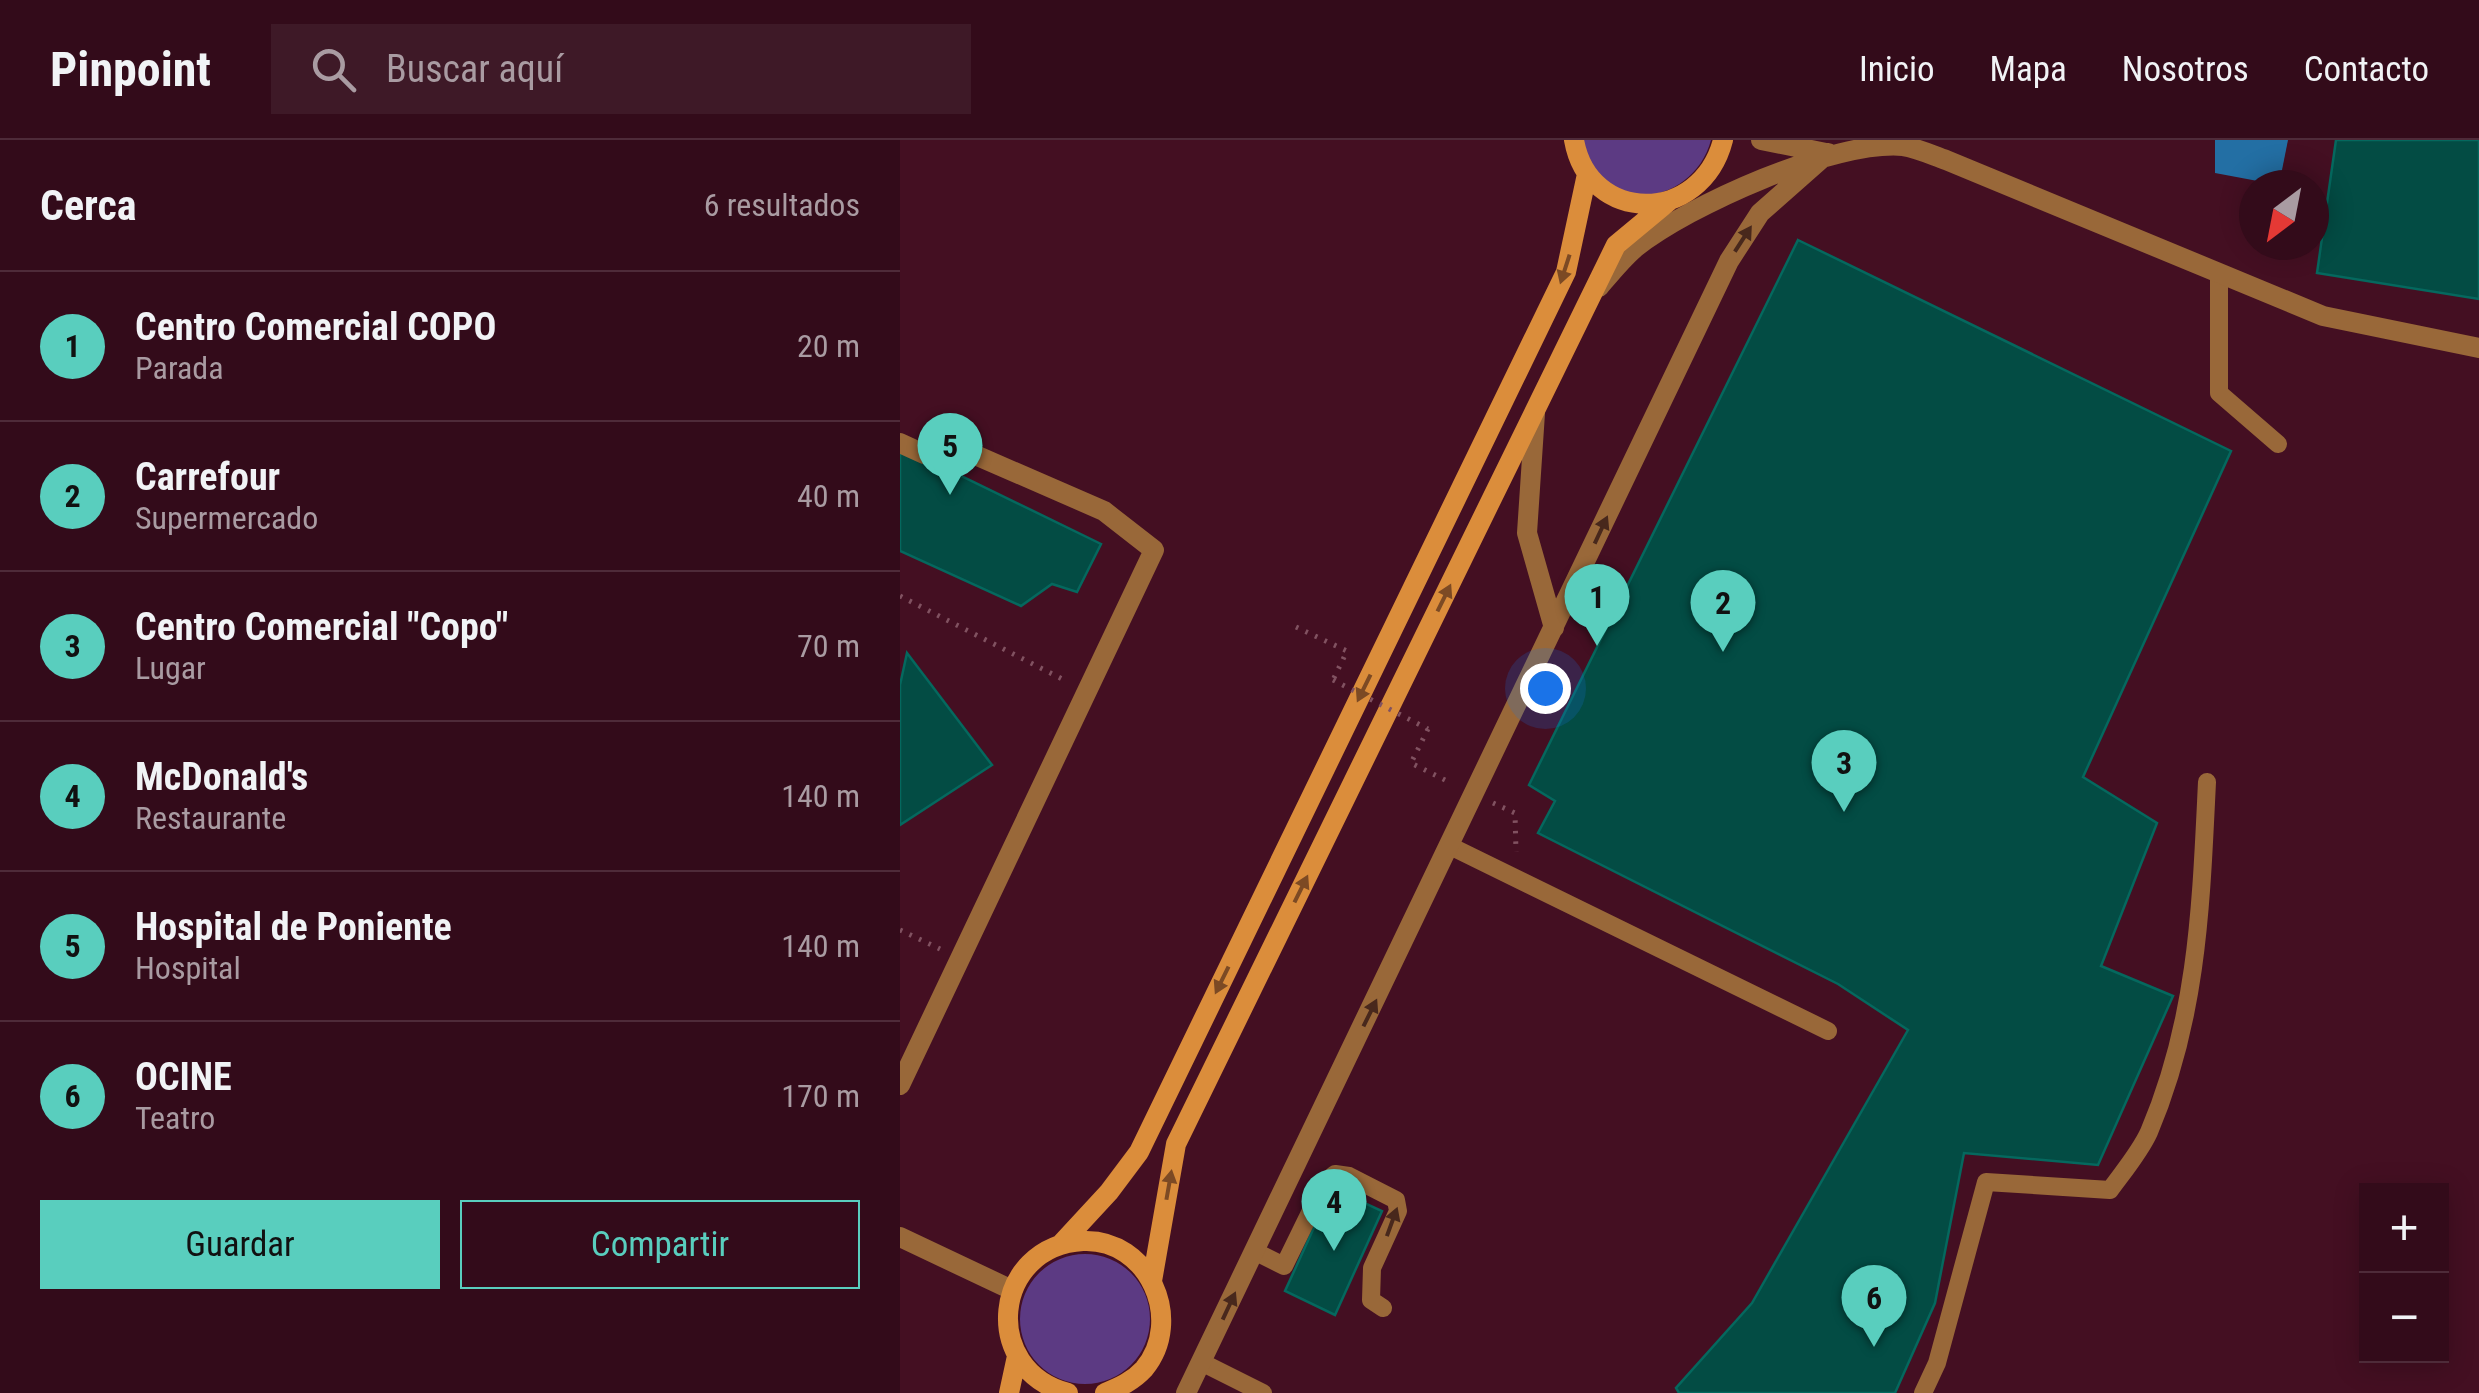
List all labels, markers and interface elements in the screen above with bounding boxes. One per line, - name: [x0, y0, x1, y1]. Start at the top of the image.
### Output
- search box: [271, 24, 971, 114]
- text: Pinpoint: [50, 41, 211, 98]
- icon: search: [306, 42, 361, 97]
- text: Buscar aquí: [386, 47, 563, 91]
- text: Inicio: [1859, 49, 1935, 90]
- text: Mapa: [1990, 49, 2067, 90]
- text: Nosotros: [2122, 49, 2249, 90]
- text: Contacto: [2304, 49, 2429, 90]
- north arrow: [2239, 170, 2329, 260]
- text: Cerca: [40, 181, 137, 230]
- text: 6 resultados: [704, 186, 860, 224]
- one-way arrow: [1734, 225, 1752, 252]
- one-way arrow: [1557, 255, 1572, 285]
- text: Centro Comercial COPO: [135, 305, 496, 349]
- text: 1: [64, 327, 81, 365]
- text: 20 m: [797, 327, 860, 365]
- text: Parada: [135, 349, 224, 387]
- pin: 5: [918, 412, 982, 495]
- text: Carrefour: [135, 455, 280, 499]
- text: 2: [64, 477, 81, 515]
- text: 40 m: [797, 477, 860, 515]
- text: Supermercado: [135, 499, 318, 537]
- one-way arrow: [1592, 516, 1609, 545]
- pin: 1: [1564, 564, 1630, 646]
- pin: 2: [1690, 570, 1756, 652]
- one-way arrow: [1436, 583, 1453, 612]
- text: Centro Comercial "Copo": [135, 605, 508, 649]
- text: 3: [64, 627, 81, 665]
- text: 70 m: [797, 627, 860, 665]
- text: Lugar: [135, 649, 206, 687]
- your location: [1520, 663, 1571, 714]
- one-way arrow: [1356, 674, 1373, 703]
- pin: 3: [1812, 730, 1876, 812]
- text: McDonald's: [135, 755, 308, 799]
- text: 4: [64, 777, 81, 815]
- text: 140 m: [781, 777, 860, 815]
- text: Restaurante: [135, 799, 286, 837]
- one-way arrow: [1292, 875, 1309, 904]
- text: Hospital de Poniente: [135, 905, 452, 949]
- text: 5: [64, 927, 81, 965]
- text: 140 m: [781, 927, 860, 965]
- text: Hospital: [135, 949, 241, 987]
- one-way arrow: [1214, 966, 1231, 995]
- one-way arrow: [1361, 998, 1378, 1027]
- text: OCINE: [135, 1055, 232, 1099]
- text: 6: [64, 1077, 81, 1115]
- text: 170 m: [781, 1077, 860, 1115]
- text: Teatro: [135, 1099, 215, 1137]
- one-way arrow: [1162, 1168, 1177, 1200]
- pin: 4: [1302, 1168, 1366, 1251]
- map controls: [2359, 1183, 2449, 1363]
- button: +: [2359, 1183, 2449, 1273]
- button: Guardar: [40, 1200, 440, 1289]
- button: Compartir: [460, 1200, 860, 1289]
- one-way arrow: [1385, 1207, 1400, 1237]
- pin: 6: [1842, 1264, 1906, 1347]
- button: −: [2359, 1273, 2449, 1363]
- one-way arrow: [1221, 1291, 1237, 1321]

